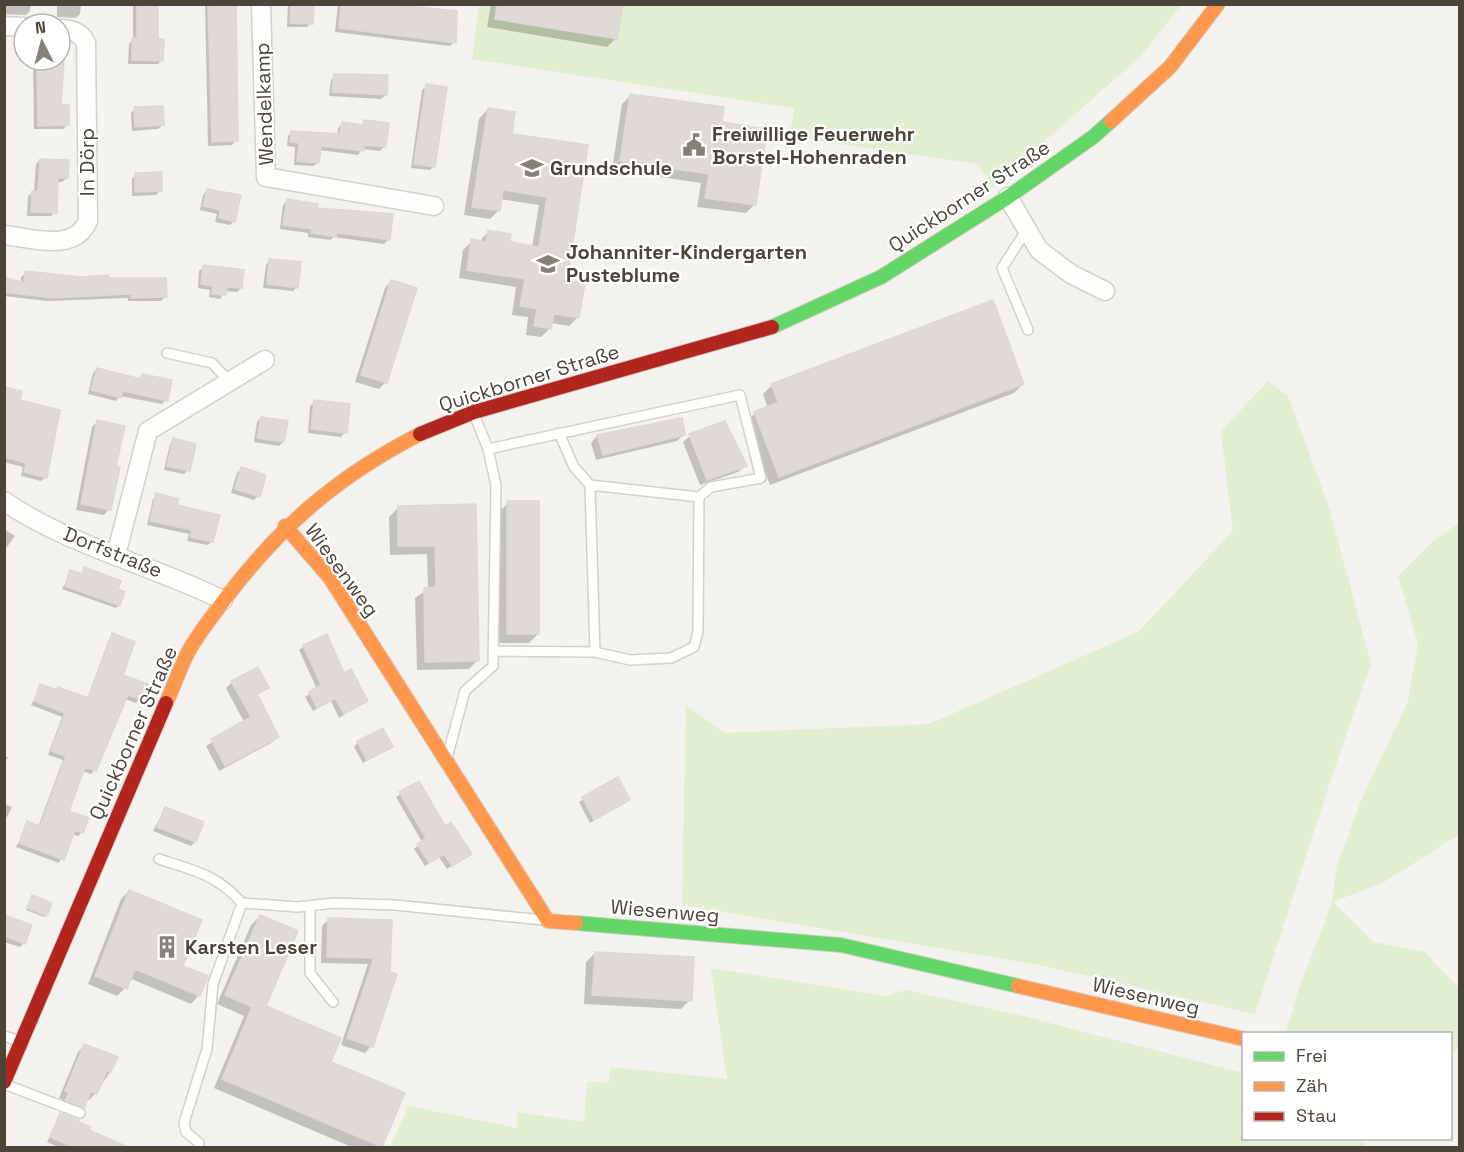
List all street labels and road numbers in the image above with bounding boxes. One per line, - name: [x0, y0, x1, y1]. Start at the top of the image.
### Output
- street label: Wendelkamp: [249, 42, 279, 166]
- street label: In Dörp: [74, 128, 100, 196]
- street label: Quickborner Straße: [883, 134, 1055, 258]
- street label: Quickborner Straße: [436, 338, 622, 418]
- street label: Wiesenweg: [299, 518, 385, 622]
- street label: Dorfstraße: [60, 520, 166, 584]
- street label: Quickborner Straße: [83, 642, 183, 824]
- street label: Wiesenweg: [609, 893, 721, 929]
- street label: Wiesenweg: [1090, 971, 1202, 1021]

